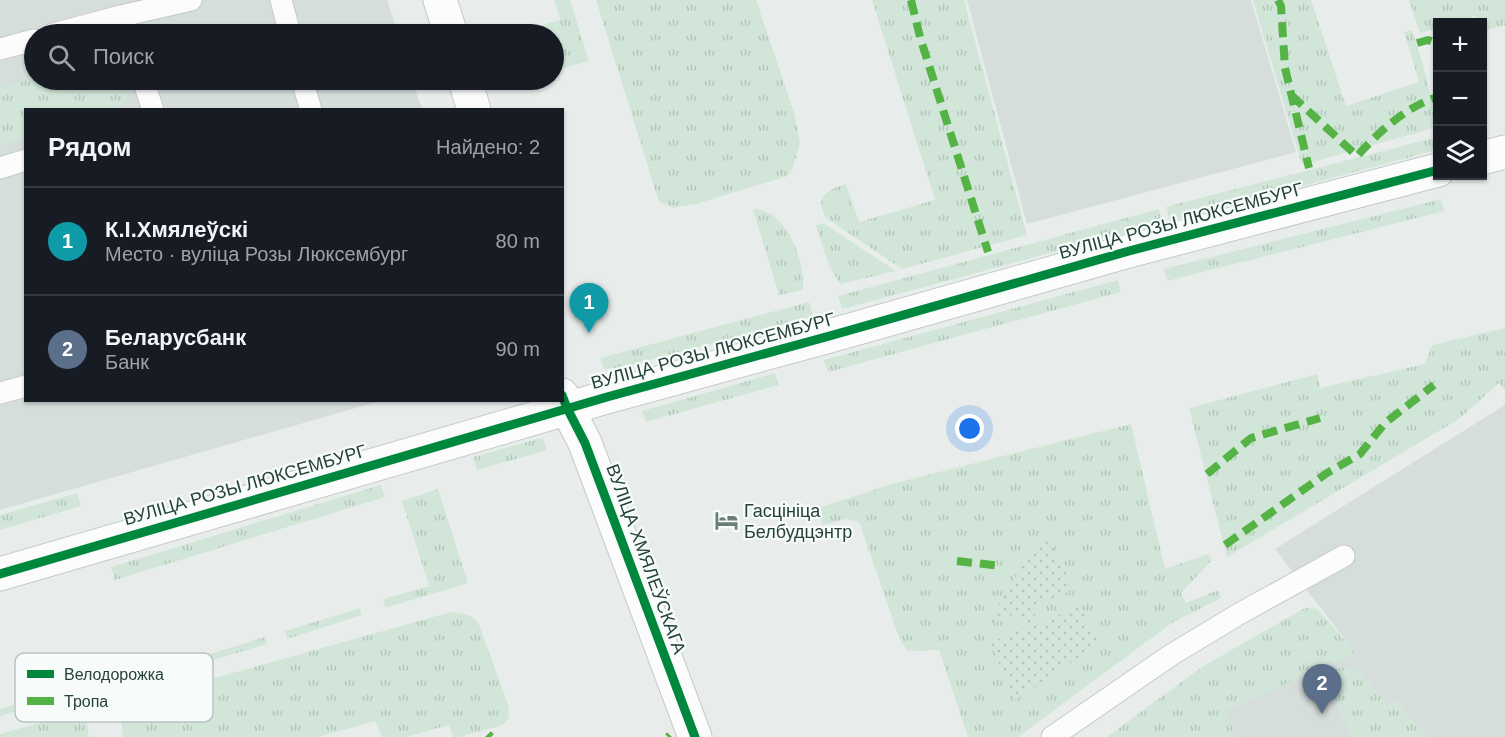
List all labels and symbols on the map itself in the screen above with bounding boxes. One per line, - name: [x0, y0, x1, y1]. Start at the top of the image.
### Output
- street label: ВУЛІЦА РОЗЫ ЛЮКСЕМБУРГ: [1057, 179, 1305, 263]
- pin: 1: [570, 284, 608, 333]
- street label: ВУЛІЦА РОЗЫ ЛЮКСЕМБУРГ: [589, 309, 837, 393]
- your location: [955, 414, 984, 443]
- street label: ВУЛІЦА РОЗЫ ЛЮКСЕМБУРГ: [121, 441, 369, 529]
- street label: ВУЛІЦА ХМЯЛЕЎСКАГА: [602, 461, 691, 657]
- place label: Гасцініца Белбудцэнтр: [744, 501, 852, 542]
- hotel icon: Гасцініца Белбудцэнтр: [713, 508, 739, 534]
- legend: [15, 653, 213, 722]
- pin: 2: [1302, 664, 1342, 714]
- text: Велодорожка: [64, 666, 164, 683]
- text: Тропа: [64, 693, 108, 710]

